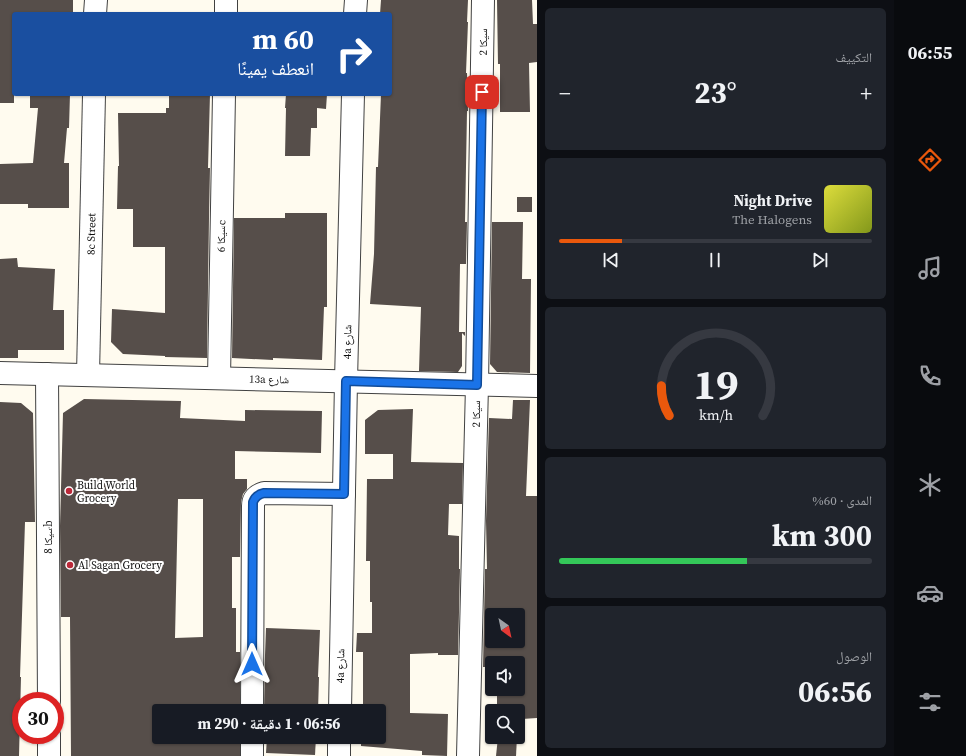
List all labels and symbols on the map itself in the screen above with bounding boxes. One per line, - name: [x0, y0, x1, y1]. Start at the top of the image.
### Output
- street label: سيكا 2: [476, 28, 491, 56]
- pin: [465, 75, 499, 109]
- street label: 8c Street: [84, 212, 99, 255]
- street label: سيكا 6c: [214, 219, 229, 252]
- street label: 4a شارع: [340, 325, 355, 359]
- street label: 13a شارع: [249, 372, 289, 387]
- street label: سيكا 2: [469, 400, 484, 428]
- place label: Build World Grocery: [77, 478, 136, 506]
- marker: Build World Grocery: [64, 486, 74, 496]
- street label: سيكا 8b: [41, 520, 56, 554]
- place label: Al Sagan Grocery: [78, 558, 162, 573]
- marker: Al Sagan Grocery: [65, 560, 75, 570]
- north arrow: [485, 608, 525, 648]
- position arrow: [231, 643, 273, 685]
- street label: 4a شارع: [333, 649, 348, 683]
- speed limit sign: 30: [12, 692, 64, 744]

